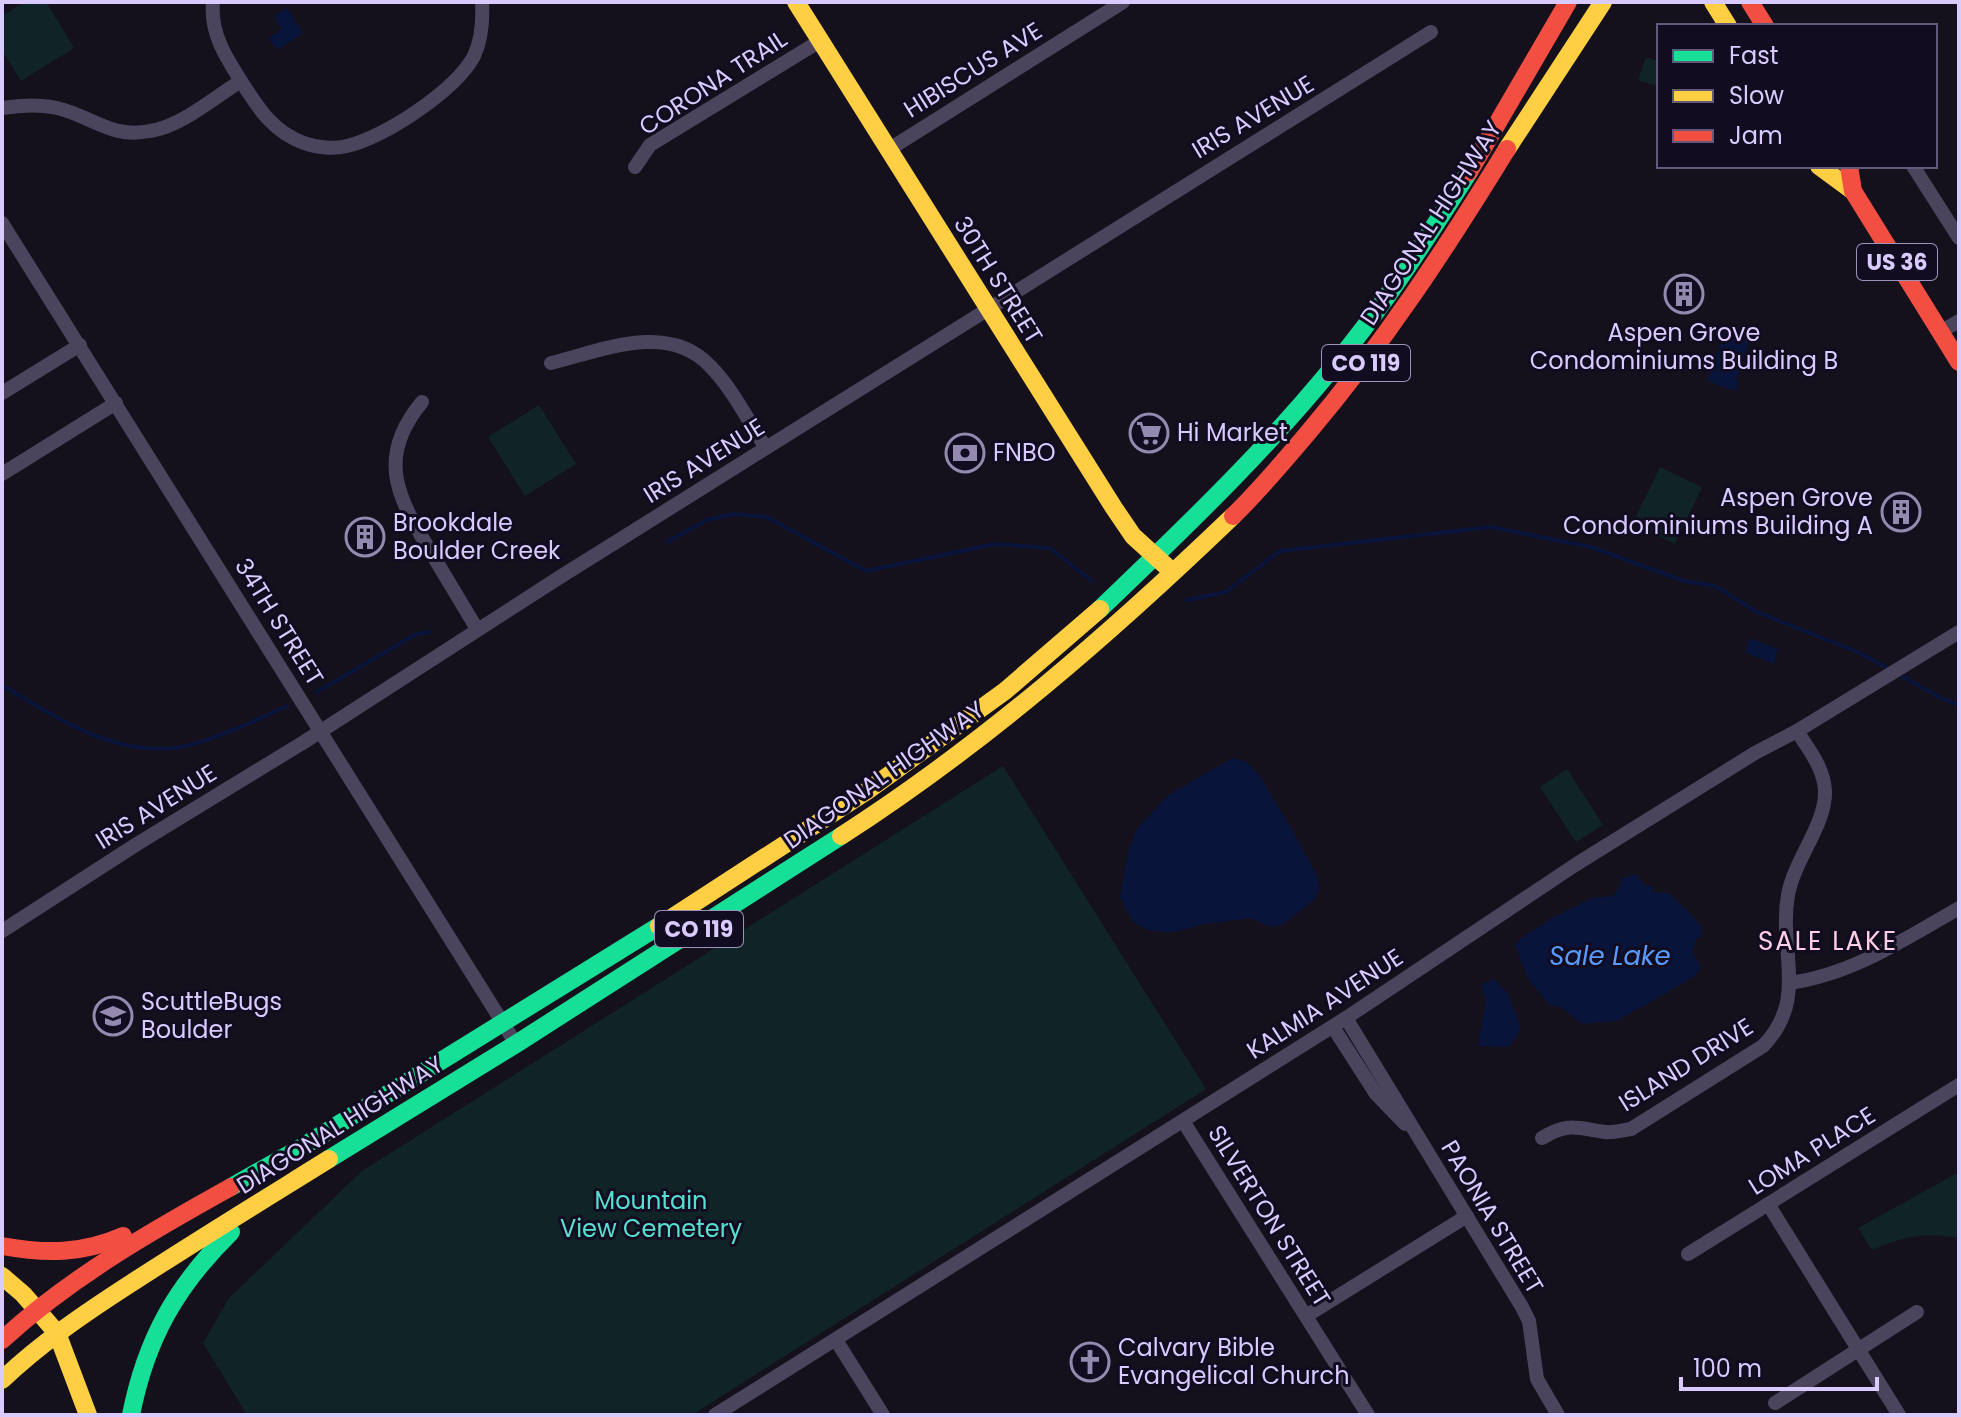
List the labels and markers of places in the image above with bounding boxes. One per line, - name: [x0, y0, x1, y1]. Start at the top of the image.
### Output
- building icon: Aspen Grove Condominiums Building B: [1663, 273, 1705, 315]
- place label: Aspen Grove Condominiums Building B: [1530, 316, 1838, 377]
- supermarket icon: Hi Market: [1128, 412, 1170, 454]
- place label: Hi Market: [1177, 416, 1288, 449]
- bank icon: FNBO: [944, 432, 986, 474]
- place label: FNBO: [993, 436, 1056, 469]
- place label: Aspen Grove Condominiums Building A: [1563, 481, 1873, 542]
- building icon: Aspen Grove Condominiums Building A: [1880, 491, 1922, 533]
- place label: Brookdale Boulder Creek: [393, 506, 561, 567]
- building icon: Brookdale Boulder Creek: [344, 516, 386, 558]
- place label: ScuttleBugs Boulder: [141, 985, 282, 1046]
- school or university icon: ScuttleBugs Boulder: [92, 995, 134, 1037]
- place label: Calvary Bible Evangelical Church: [1118, 1331, 1350, 1392]
- church icon: Calvary Bible Evangelical Church: [1069, 1341, 1111, 1383]

